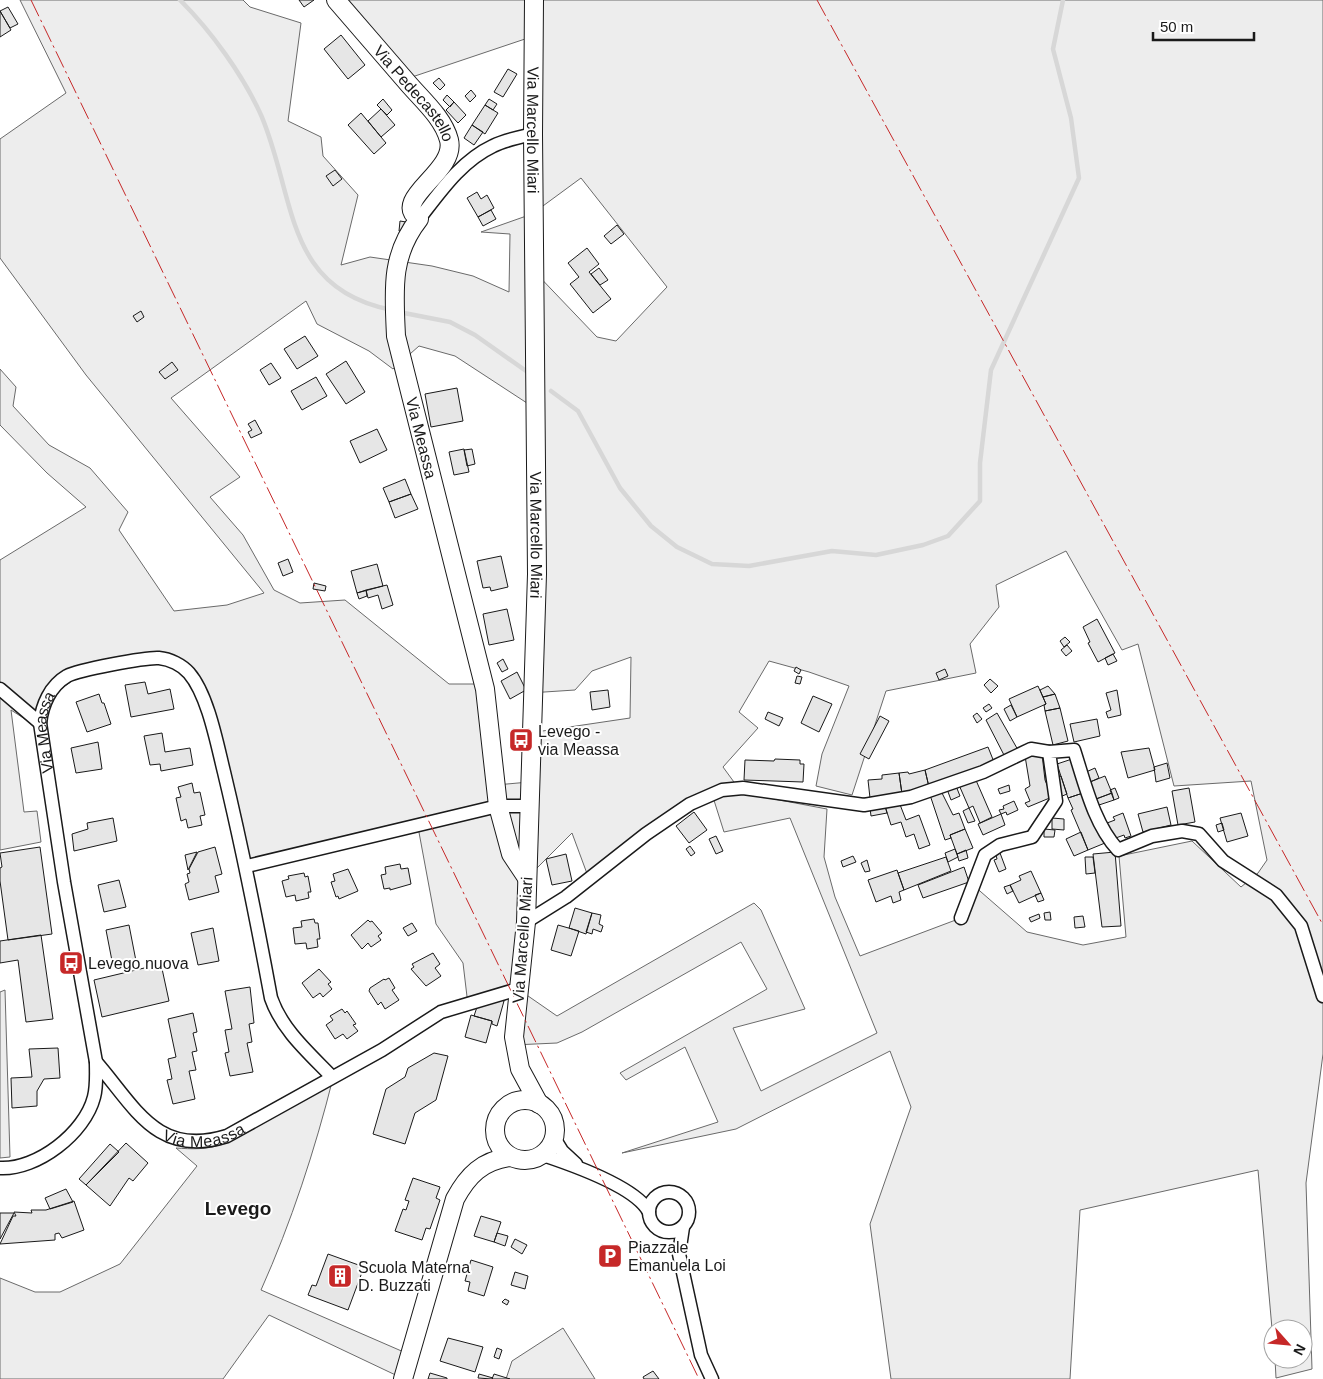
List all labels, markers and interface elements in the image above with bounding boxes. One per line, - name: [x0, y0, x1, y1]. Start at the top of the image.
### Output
- scale bar: [1153, 10, 1254, 42]
- text: 50 m: [1160, 18, 1193, 35]
- street label: Via Pedecastello: [370, 42, 457, 144]
- street label: Via Marcello Miari: [524, 66, 542, 194]
- street label: Via Meassa: [403, 395, 440, 480]
- street label: Via Marcello Miari: [527, 471, 545, 599]
- street label: Via Meassa: [32, 688, 58, 774]
- place label: Levego - via Meassa: [538, 723, 619, 758]
- bus stop icon: Levego - via Meassa: [508, 727, 534, 753]
- street label: Via Marcello Miari: [510, 876, 535, 1004]
- bus stop icon: Levego nuova: [58, 950, 84, 976]
- place label: Levego nuova: [88, 955, 189, 972]
- street label: Via Meassa: [160, 1120, 248, 1150]
- district label: Levego: [205, 1198, 271, 1219]
- place label: Piazzale Emanuela Loi: [628, 1239, 726, 1274]
- parking icon: Piazzale Emanuela Loi: [597, 1243, 623, 1269]
- place label: Scuola Materna D. Buzzati: [358, 1259, 470, 1294]
- building icon: Scuola Materna D. Buzzati: [327, 1263, 353, 1289]
- north arrow: [1263, 1319, 1313, 1369]
- text: N: [1290, 1342, 1309, 1358]

